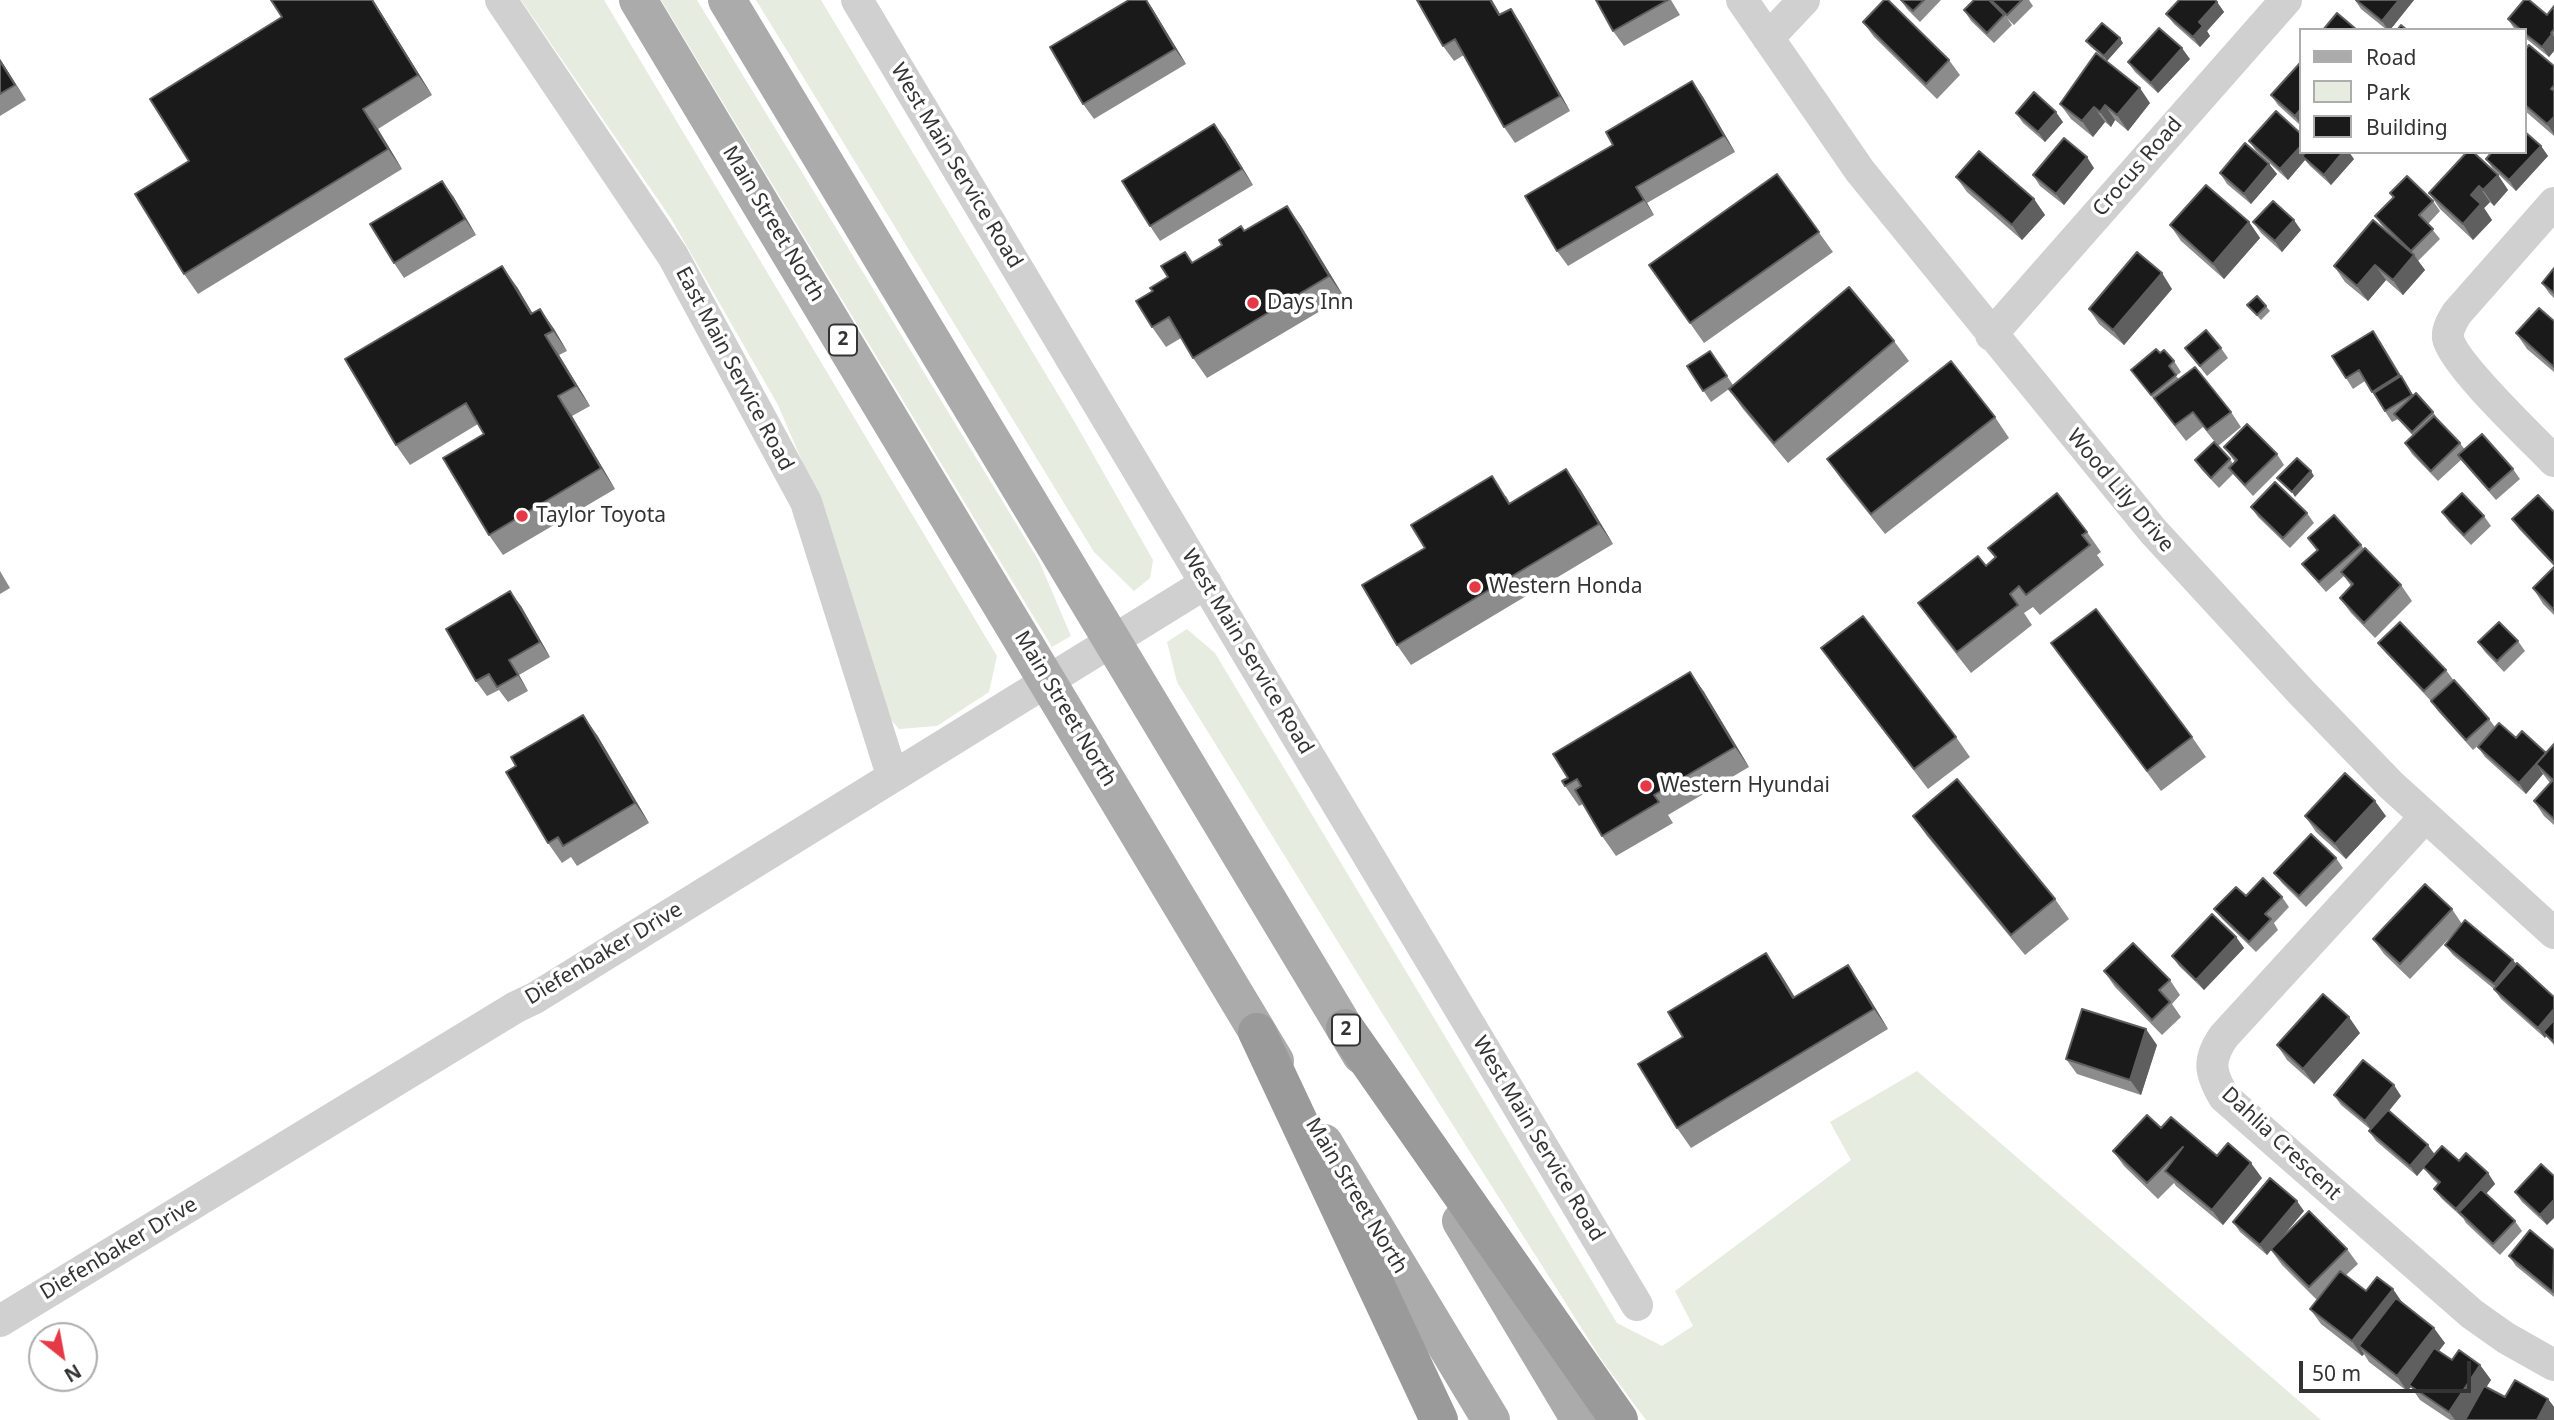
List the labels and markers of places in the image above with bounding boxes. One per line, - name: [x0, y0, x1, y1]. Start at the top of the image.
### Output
- place label: Days Inn: [1267, 290, 1353, 316]
- marker: Days Inn: [1245, 295, 1261, 311]
- place label: Taylor Toyota: [536, 503, 666, 529]
- marker: Taylor Toyota: [514, 508, 530, 524]
- place label: Western Honda: [1489, 574, 1642, 600]
- marker: Western Honda: [1467, 579, 1483, 595]
- place label: Western Hyundai: [1660, 773, 1830, 799]
- marker: Western Hyundai: [1638, 778, 1654, 794]

